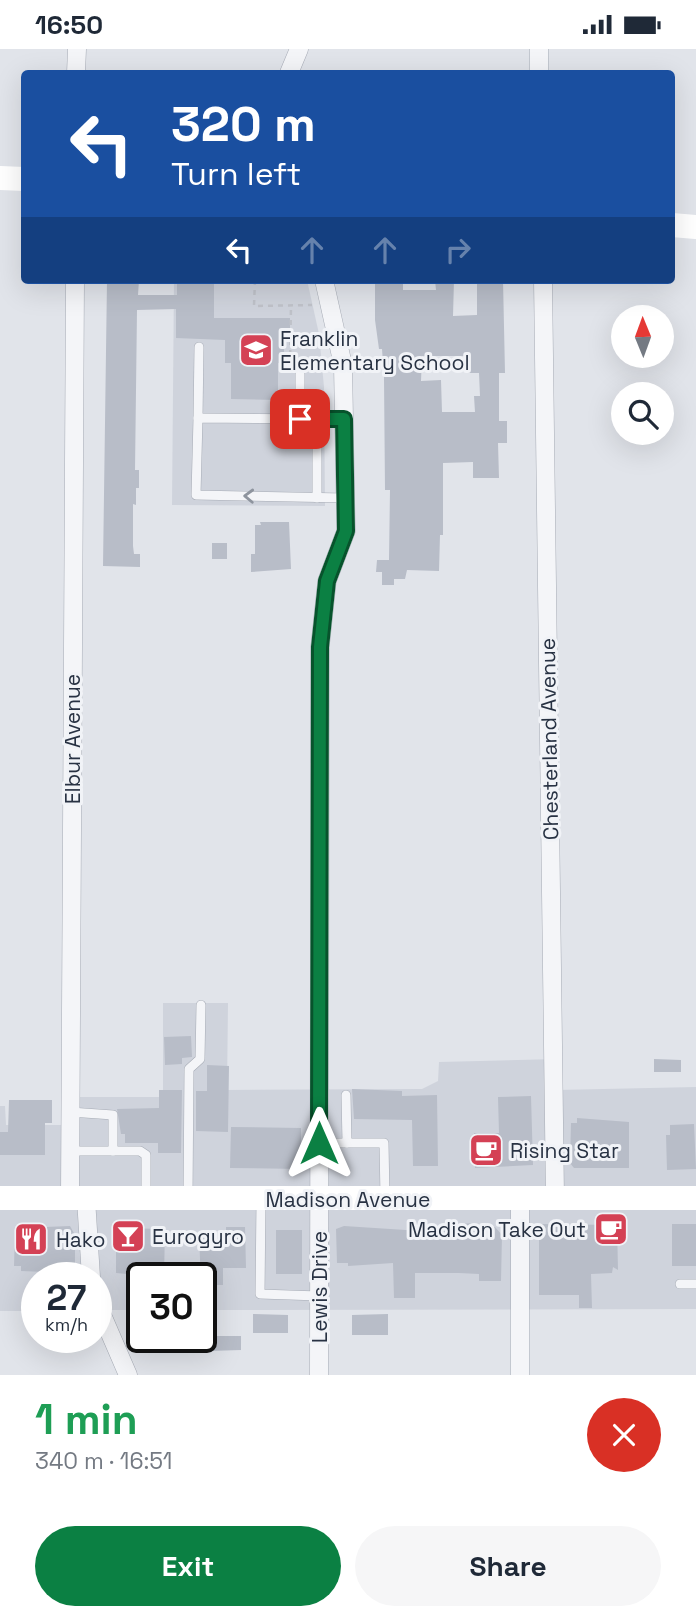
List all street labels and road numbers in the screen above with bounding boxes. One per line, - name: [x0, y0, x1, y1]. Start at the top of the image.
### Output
- street label: Chesterland Avenue: [534, 638, 564, 840]
- street label: Elbur Avenue: [59, 674, 86, 804]
- street label: Madison Avenue: [266, 1186, 430, 1213]
- street label: Lewis Drive: [306, 1231, 333, 1343]

